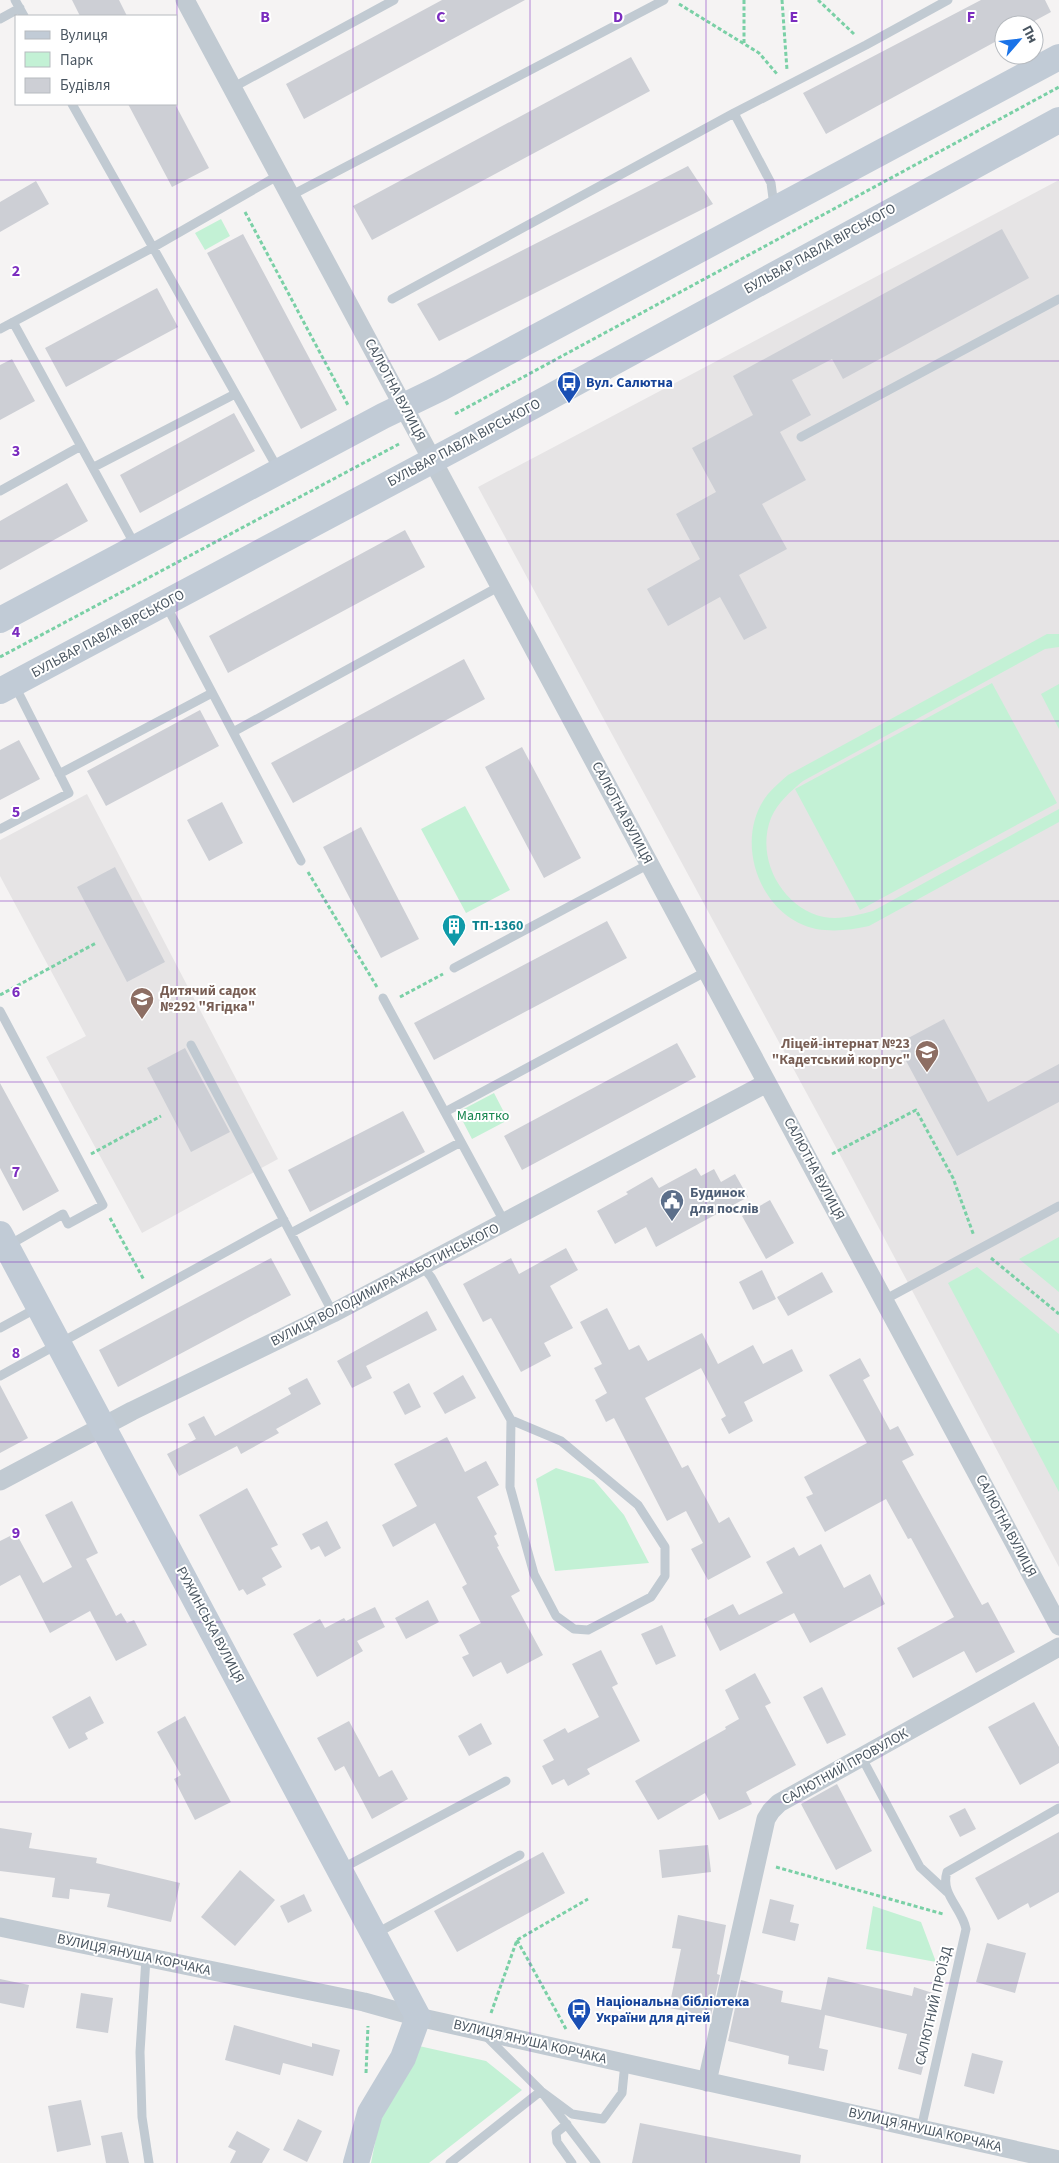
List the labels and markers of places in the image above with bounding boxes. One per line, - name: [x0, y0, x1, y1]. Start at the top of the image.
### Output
- bus stop icon: Вул. Салютна: [556, 370, 582, 404]
- place label: Вул. Салютна: [586, 373, 673, 393]
- building icon: ТП-1360: [441, 913, 467, 947]
- place label: ТП-1360: [472, 916, 523, 936]
- place label: Дитячий садок №292 "Ягідка": [160, 981, 256, 1017]
- school or university icon: Дитячий садок №292 "Ягідка": [129, 986, 155, 1020]
- place label: Ліцей-інтернат №23 "Кадетський корпус": [772, 1034, 910, 1070]
- school or university icon: Ліцей-інтернат №23 "Кадетський корпус": [914, 1039, 940, 1073]
- place label: Будинок для послів: [690, 1183, 759, 1219]
- public building icon: Будинок для послів: [659, 1188, 685, 1222]
- place label: Національна бібліотека України для дітей: [596, 1992, 749, 2028]
- bus stop icon: Національна бібліотека України для дітей: [566, 1997, 592, 2031]

